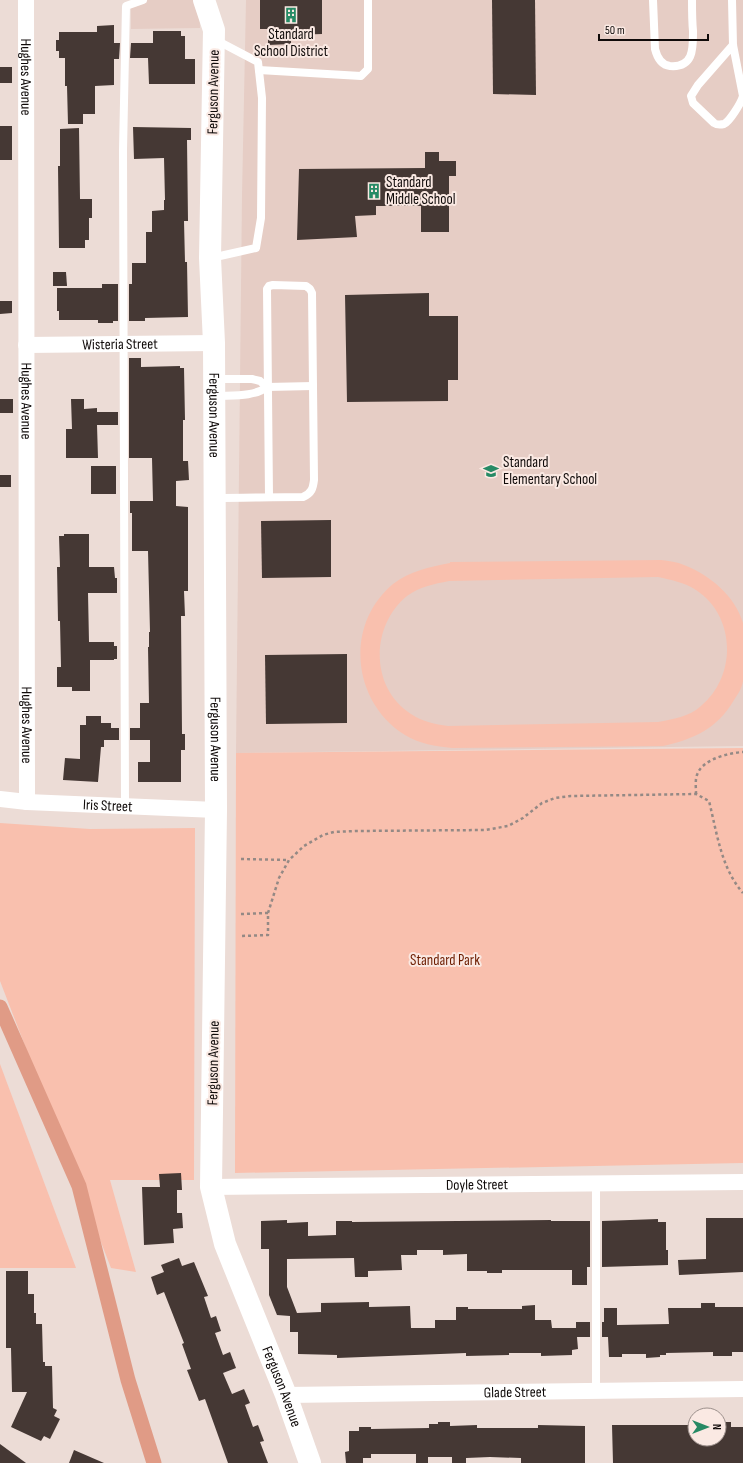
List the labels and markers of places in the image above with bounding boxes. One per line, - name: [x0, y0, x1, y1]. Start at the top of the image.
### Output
- building icon: Standard School District: [282, 6, 300, 24]
- place label: Standard School District: [254, 25, 329, 61]
- place label: Standard Middle School: [386, 173, 456, 209]
- building icon: Standard Middle School: [365, 182, 383, 200]
- place label: Standard Elementary School: [503, 453, 597, 489]
- school or university icon: Standard Elementary School: [482, 462, 500, 480]

